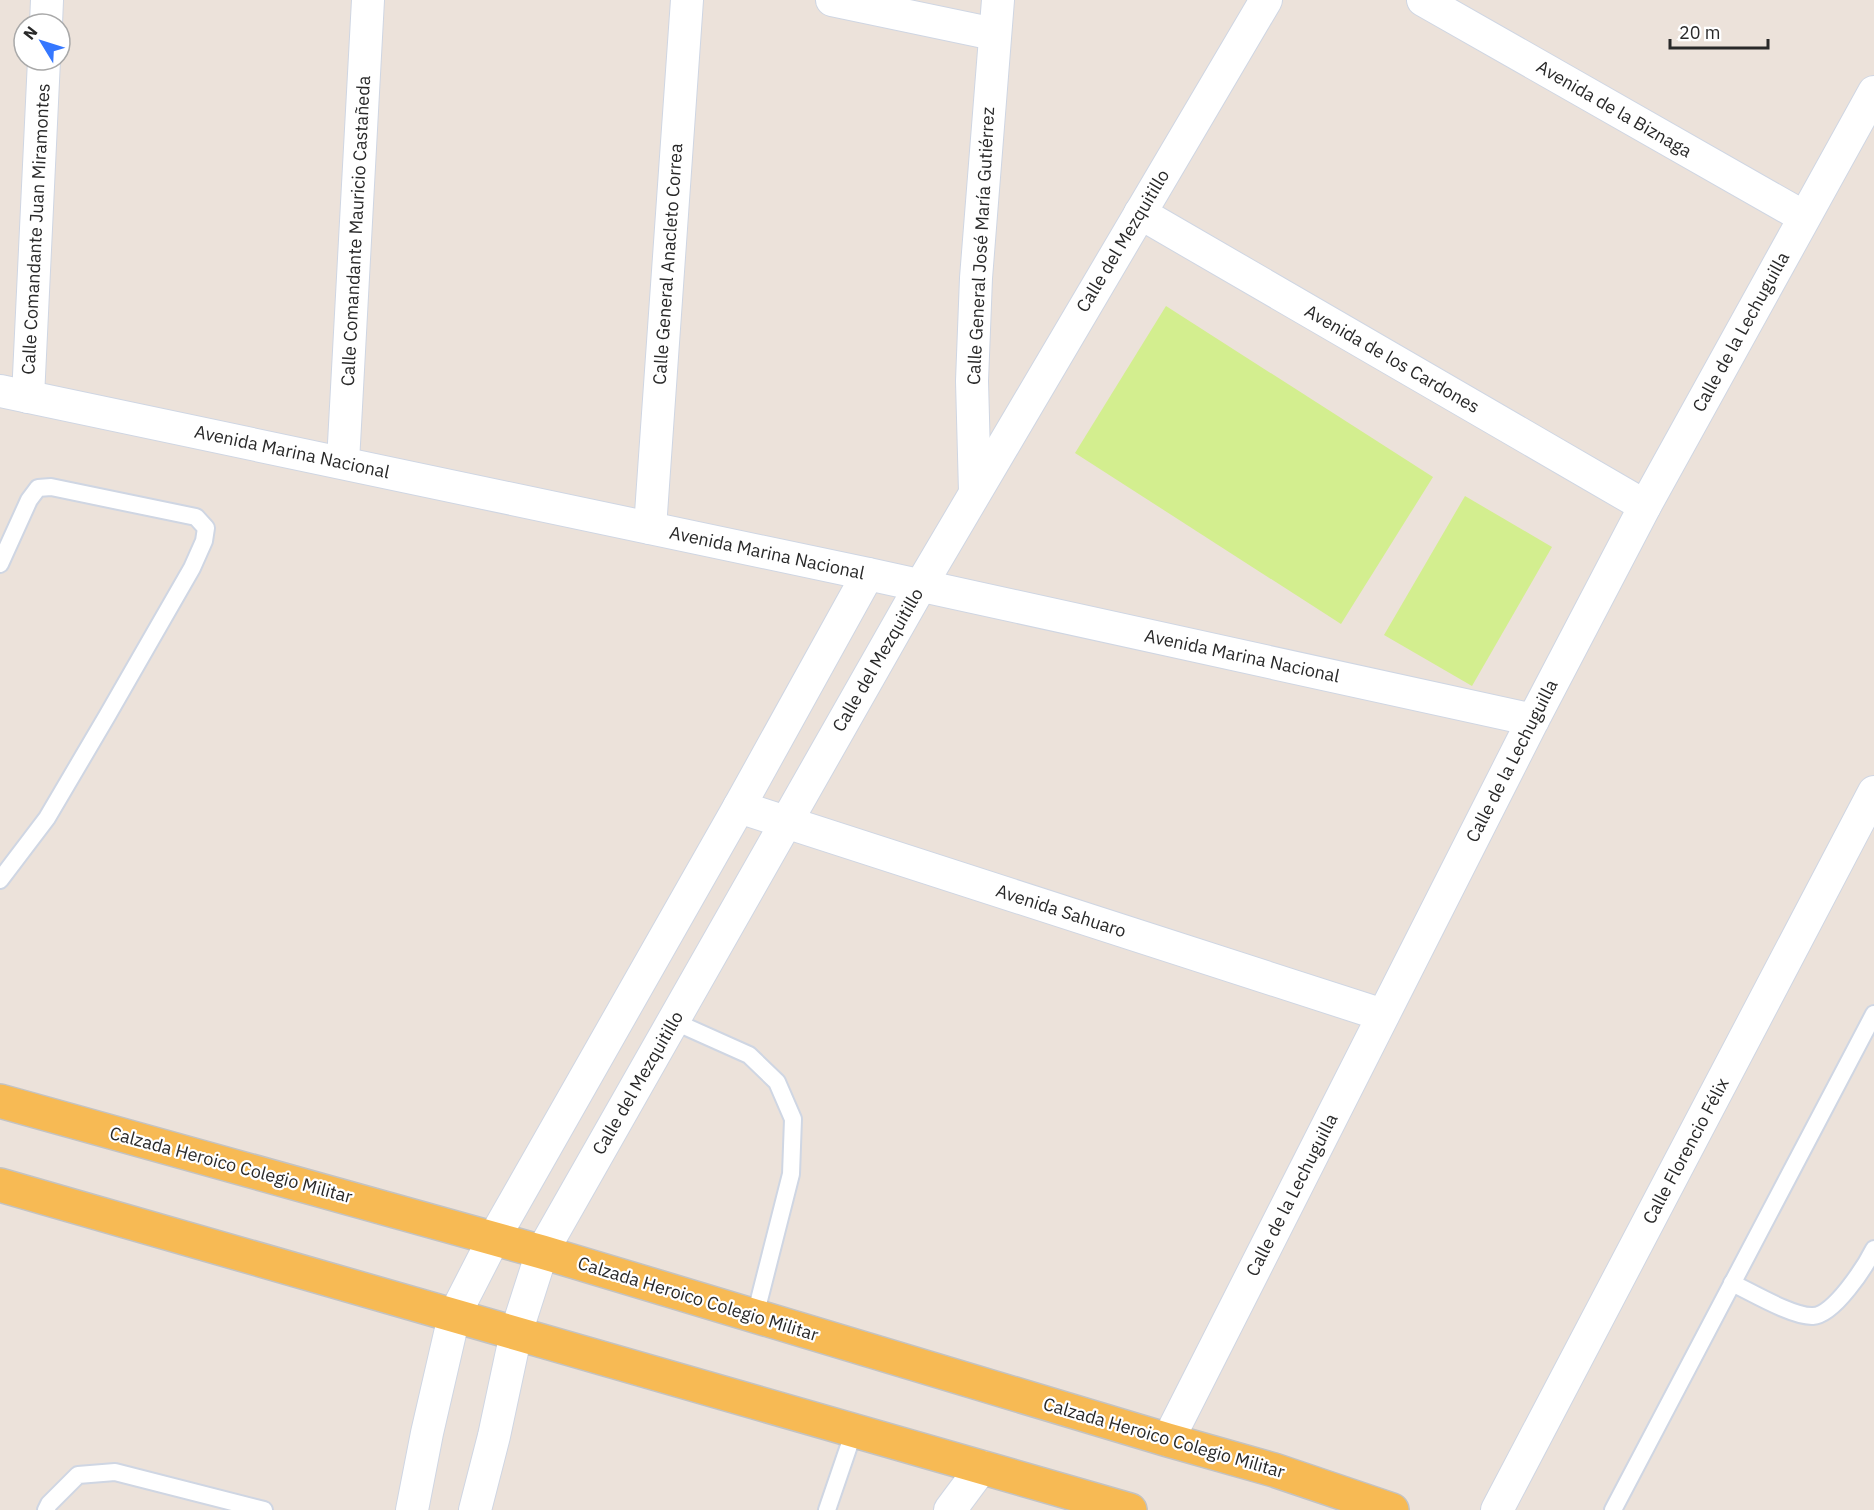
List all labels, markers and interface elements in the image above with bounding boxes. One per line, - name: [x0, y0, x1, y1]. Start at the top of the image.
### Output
- north arrow: [12, 12, 72, 72]
- scale bar: [1670, 12, 1768, 50]
- text: 20 m: [1679, 21, 1721, 44]
- text: N: [19, 22, 42, 43]
- street label: Avenida de la Biznaga: [1532, 55, 1696, 163]
- street label: Calle Comandante Mauricio Castañeda: [336, 75, 375, 387]
- street label: Calle Comandante Juan Miramontes: [16, 83, 55, 375]
- street label: Calle General José María Gutiérrez: [962, 106, 999, 386]
- street label: Calle General Anacleto Correa: [648, 142, 687, 386]
- street label: Calle del Mezquitillo: [1071, 165, 1174, 316]
- street label: Calle de la Lechuguilla: [1687, 247, 1794, 416]
- street label: Avenida de los Cardones: [1301, 299, 1484, 418]
- street label: Avenida Marina Nacional: [192, 420, 392, 483]
- street label: Avenida Marina Nacional: [667, 521, 867, 584]
- street label: Calle del Mezquitillo: [827, 584, 928, 736]
- street label: Avenida Marina Nacional: [1142, 624, 1342, 687]
- street label: Calle de la Lechuguilla: [1461, 675, 1563, 846]
- street label: Avenida Sahuaro: [993, 879, 1129, 942]
- street label: Calle del Mezquitillo: [587, 1007, 688, 1159]
- street label: Calle Florencio Félix: [1637, 1074, 1734, 1228]
- street label: Calle de la Lechuguilla: [1241, 1109, 1343, 1280]
- street label: Calzada Heroico Colegio Militar: [107, 1121, 355, 1208]
- street label: Calzada Heroico Colegio Militar: [575, 1251, 822, 1346]
- street label: Calzada Heroico Colegio Militar: [1041, 1392, 1288, 1483]

